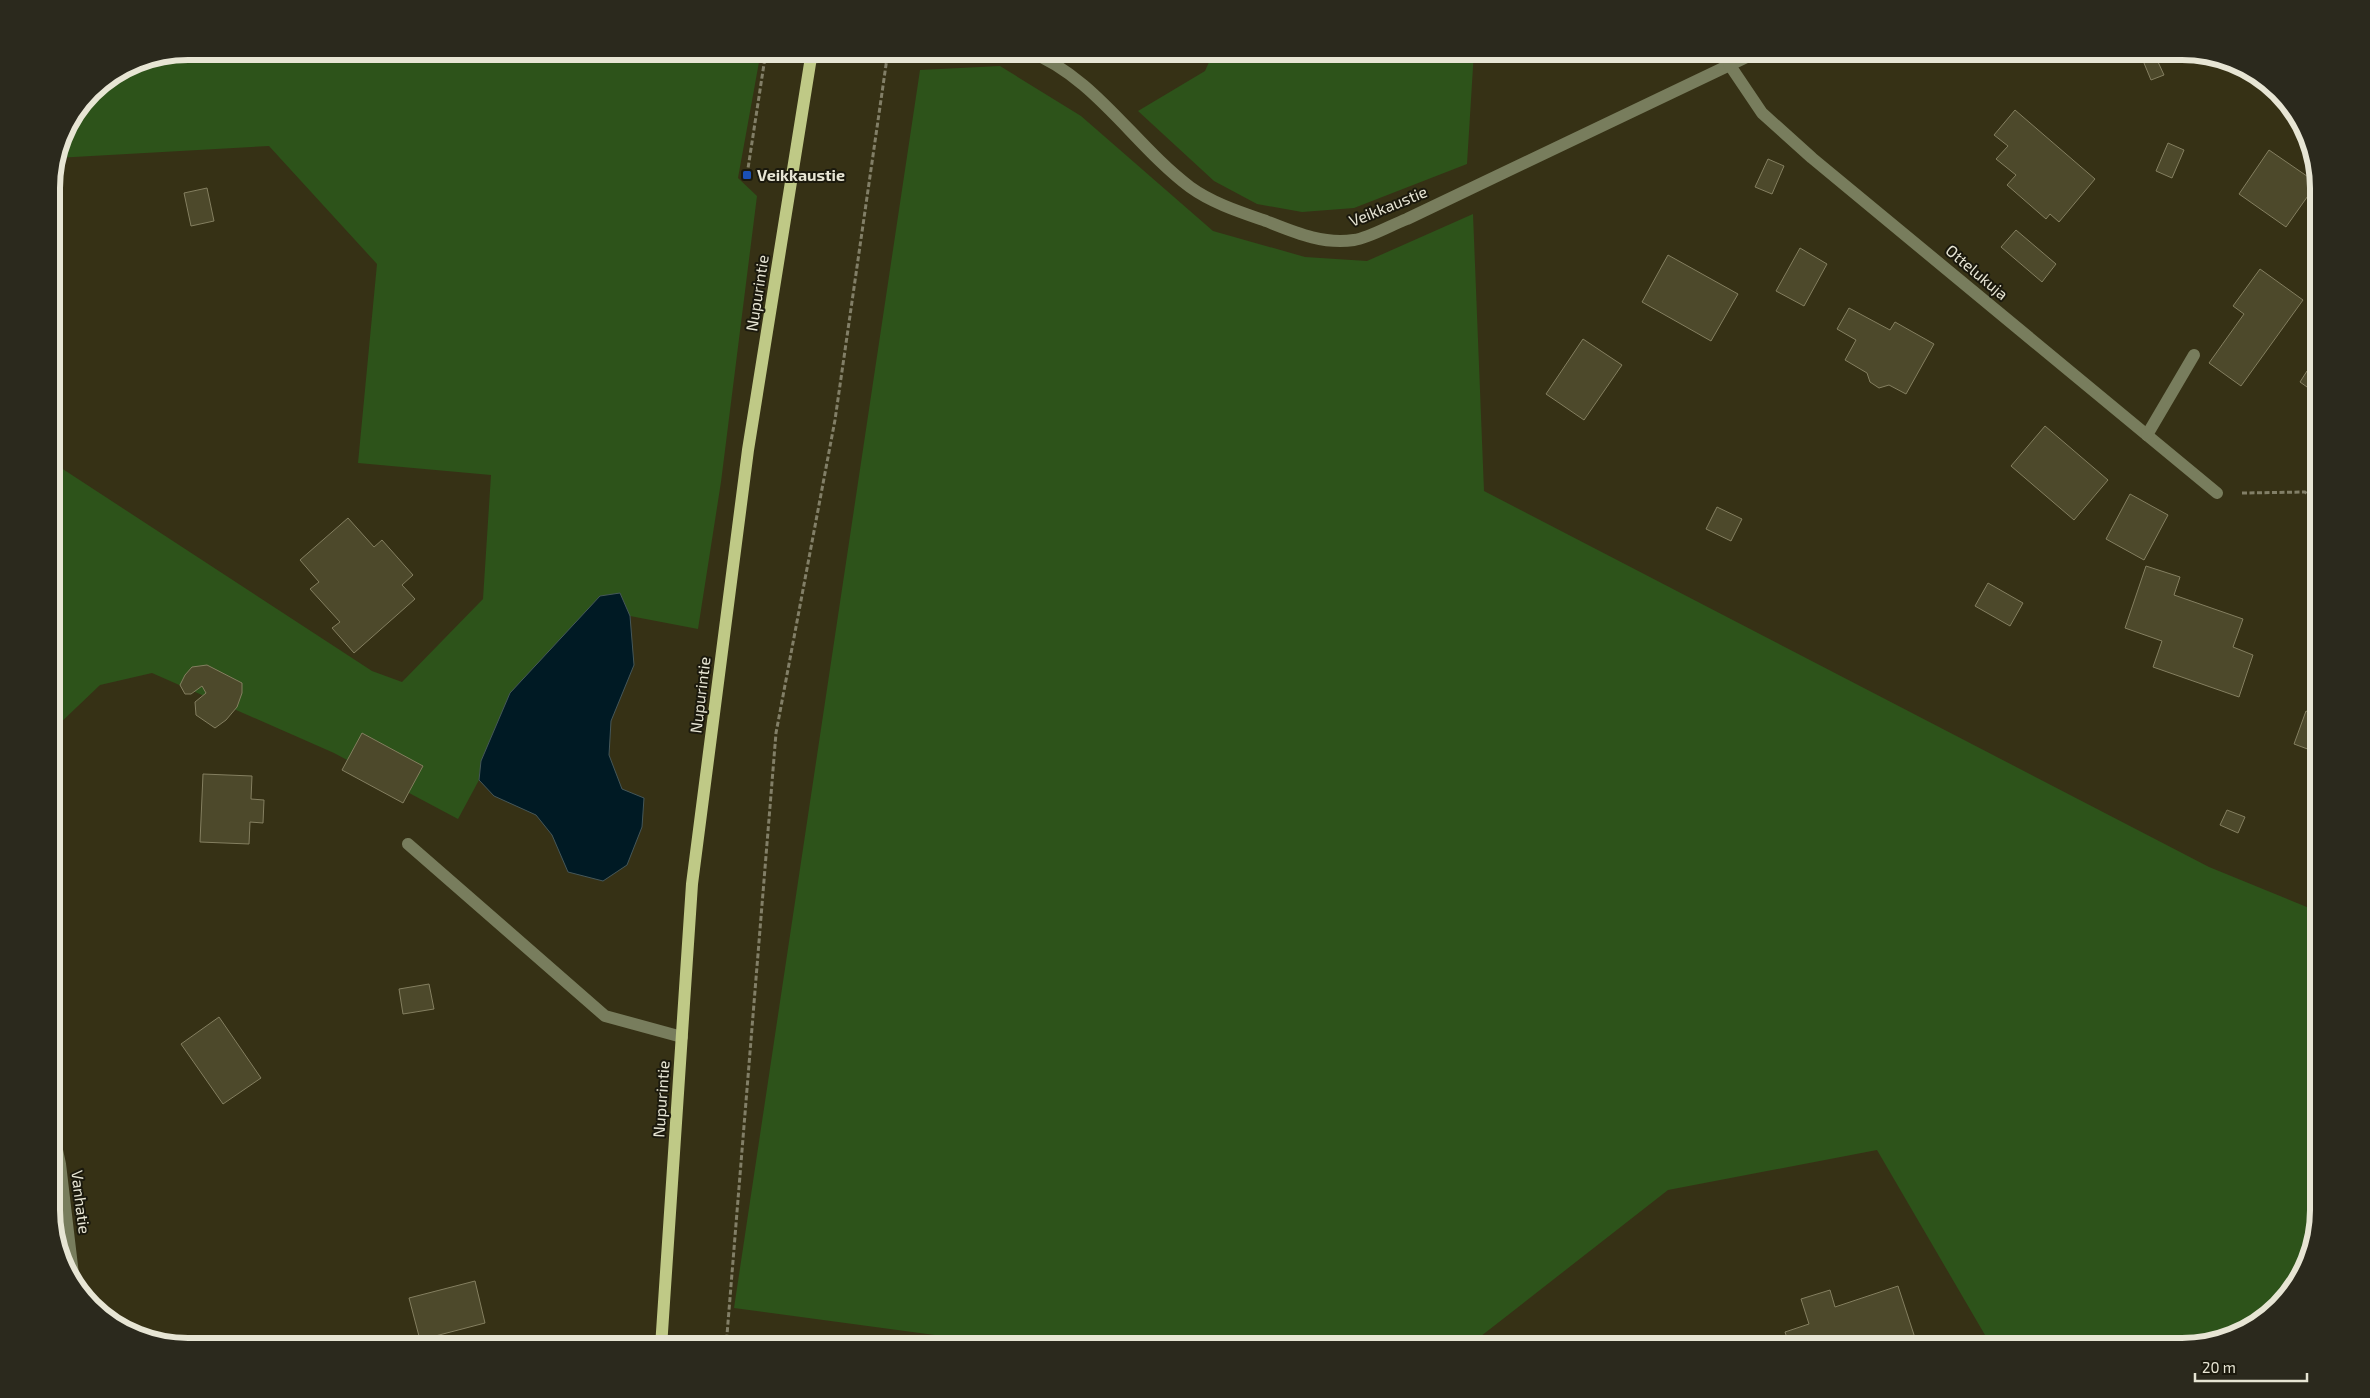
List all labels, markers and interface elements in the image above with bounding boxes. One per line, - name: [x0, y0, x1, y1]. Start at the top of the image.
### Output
- place label: Veikkaustie: [757, 165, 845, 184]
- marker: Veikkaustie: [741, 169, 753, 181]
- street label: Veikkaustie: [1346, 181, 1430, 230]
- street label: Ottelukuja: [1942, 240, 2012, 304]
- street label: Nupurintie: [741, 253, 772, 333]
- street label: Nupurintie: [685, 655, 714, 734]
- street label: Nupurintie: [648, 1060, 673, 1138]
- street label: Vanhatie: [68, 1169, 95, 1235]
- scale bar: [2195, 1350, 2308, 1382]
- text: 20 m: [2202, 1358, 2236, 1376]

